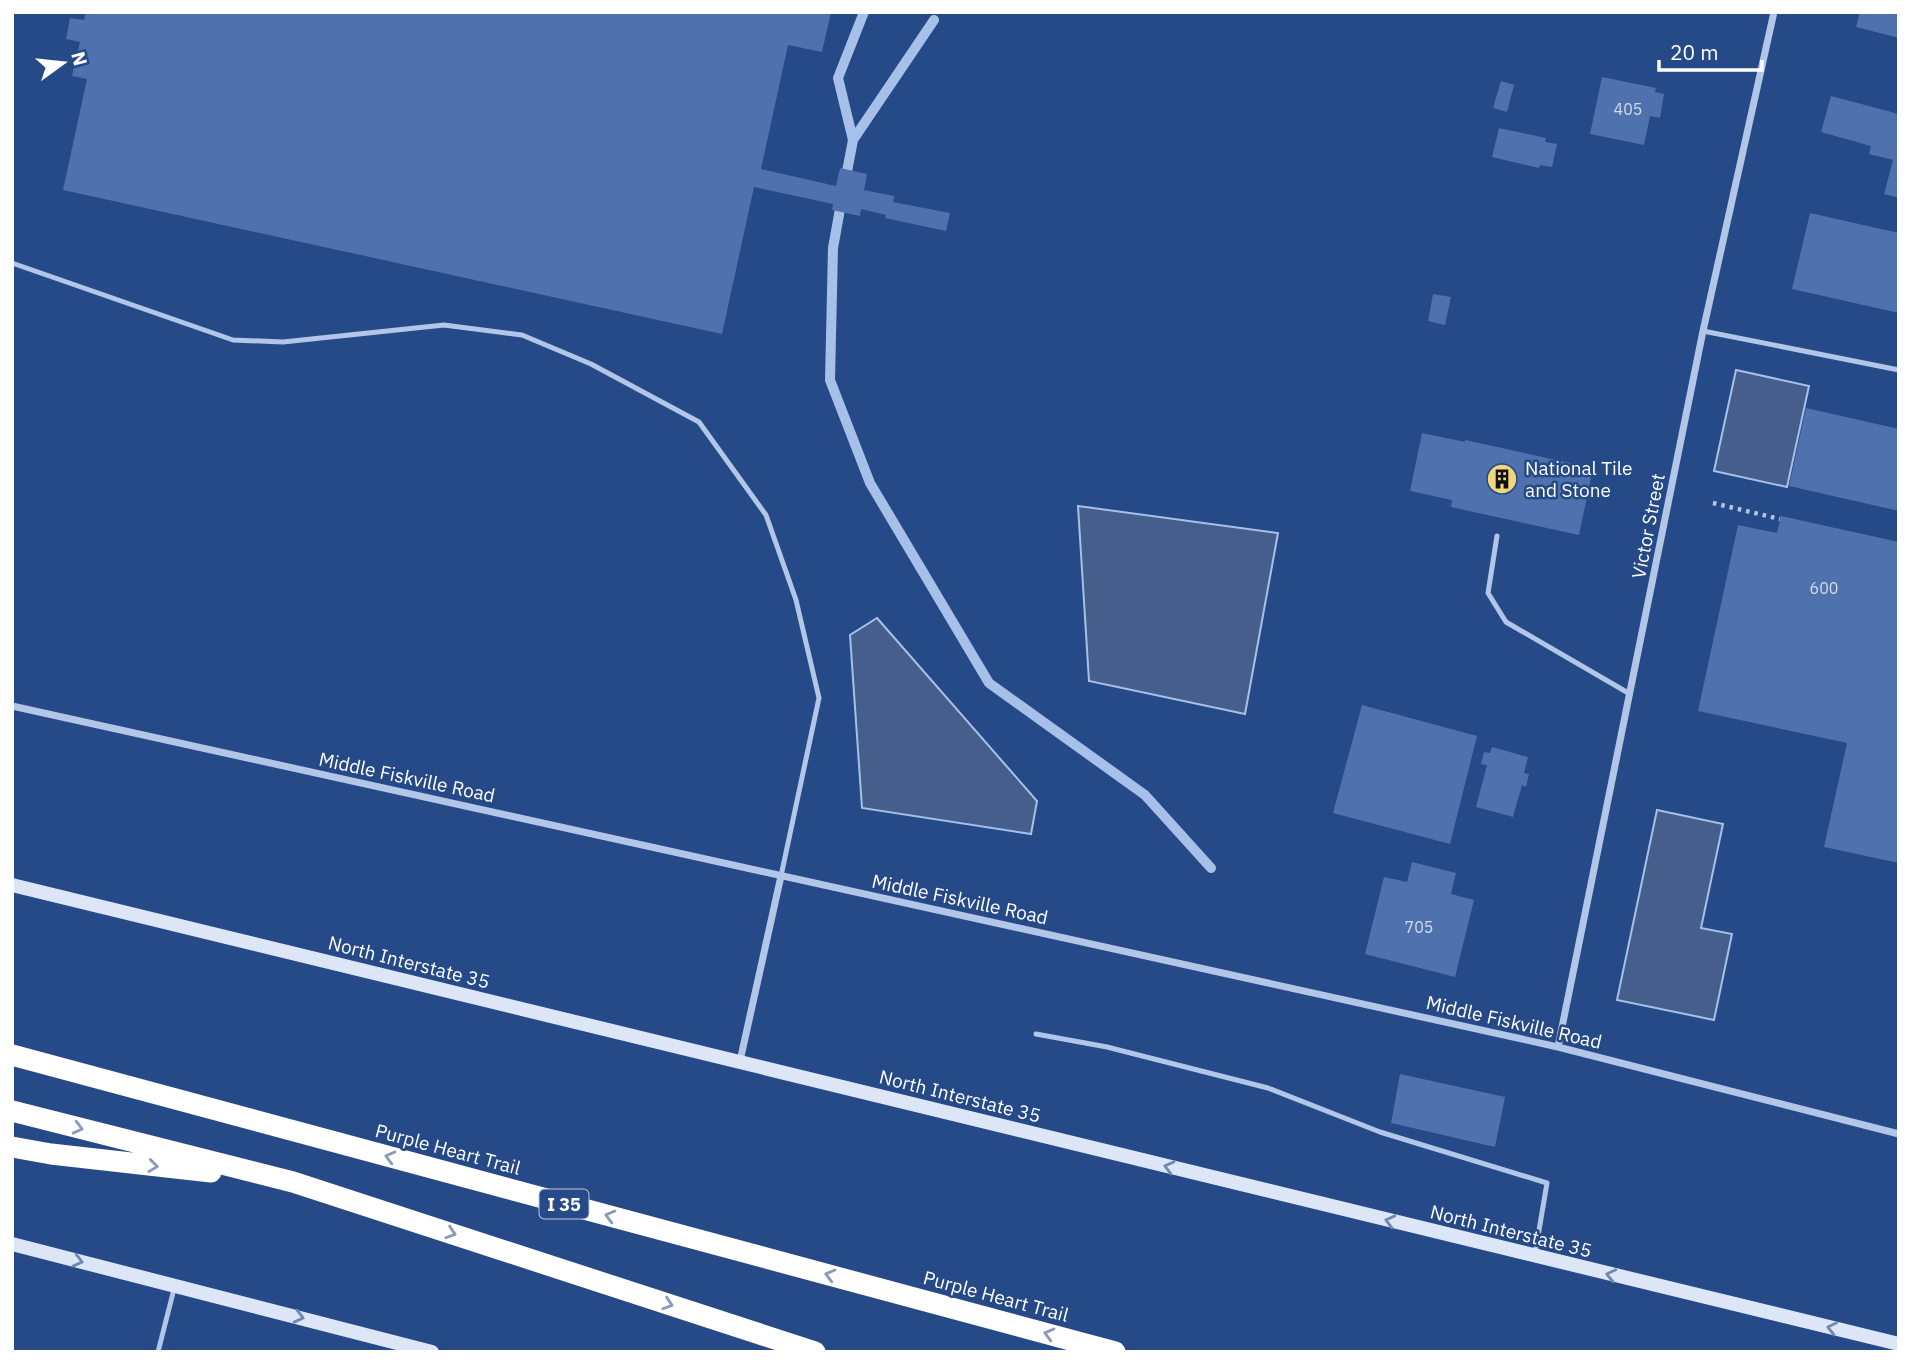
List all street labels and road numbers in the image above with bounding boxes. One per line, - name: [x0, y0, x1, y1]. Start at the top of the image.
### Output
- street label: Victor Street: [1626, 471, 1670, 581]
- street label: Middle Fiskville Road: [317, 747, 497, 807]
- street label: Middle Fiskville Road: [870, 869, 1050, 929]
- street label: North Interstate 35: [326, 930, 492, 994]
- street label: Middle Fiskville Road: [1424, 990, 1604, 1054]
- street label: North Interstate 35: [877, 1064, 1043, 1128]
- street label: Purple Heart Trail: [373, 1118, 523, 1180]
- road number: I 35: [540, 1190, 588, 1218]
- street label: North Interstate 35: [1428, 1199, 1594, 1263]
- street label: Purple Heart Trail: [921, 1265, 1071, 1327]

